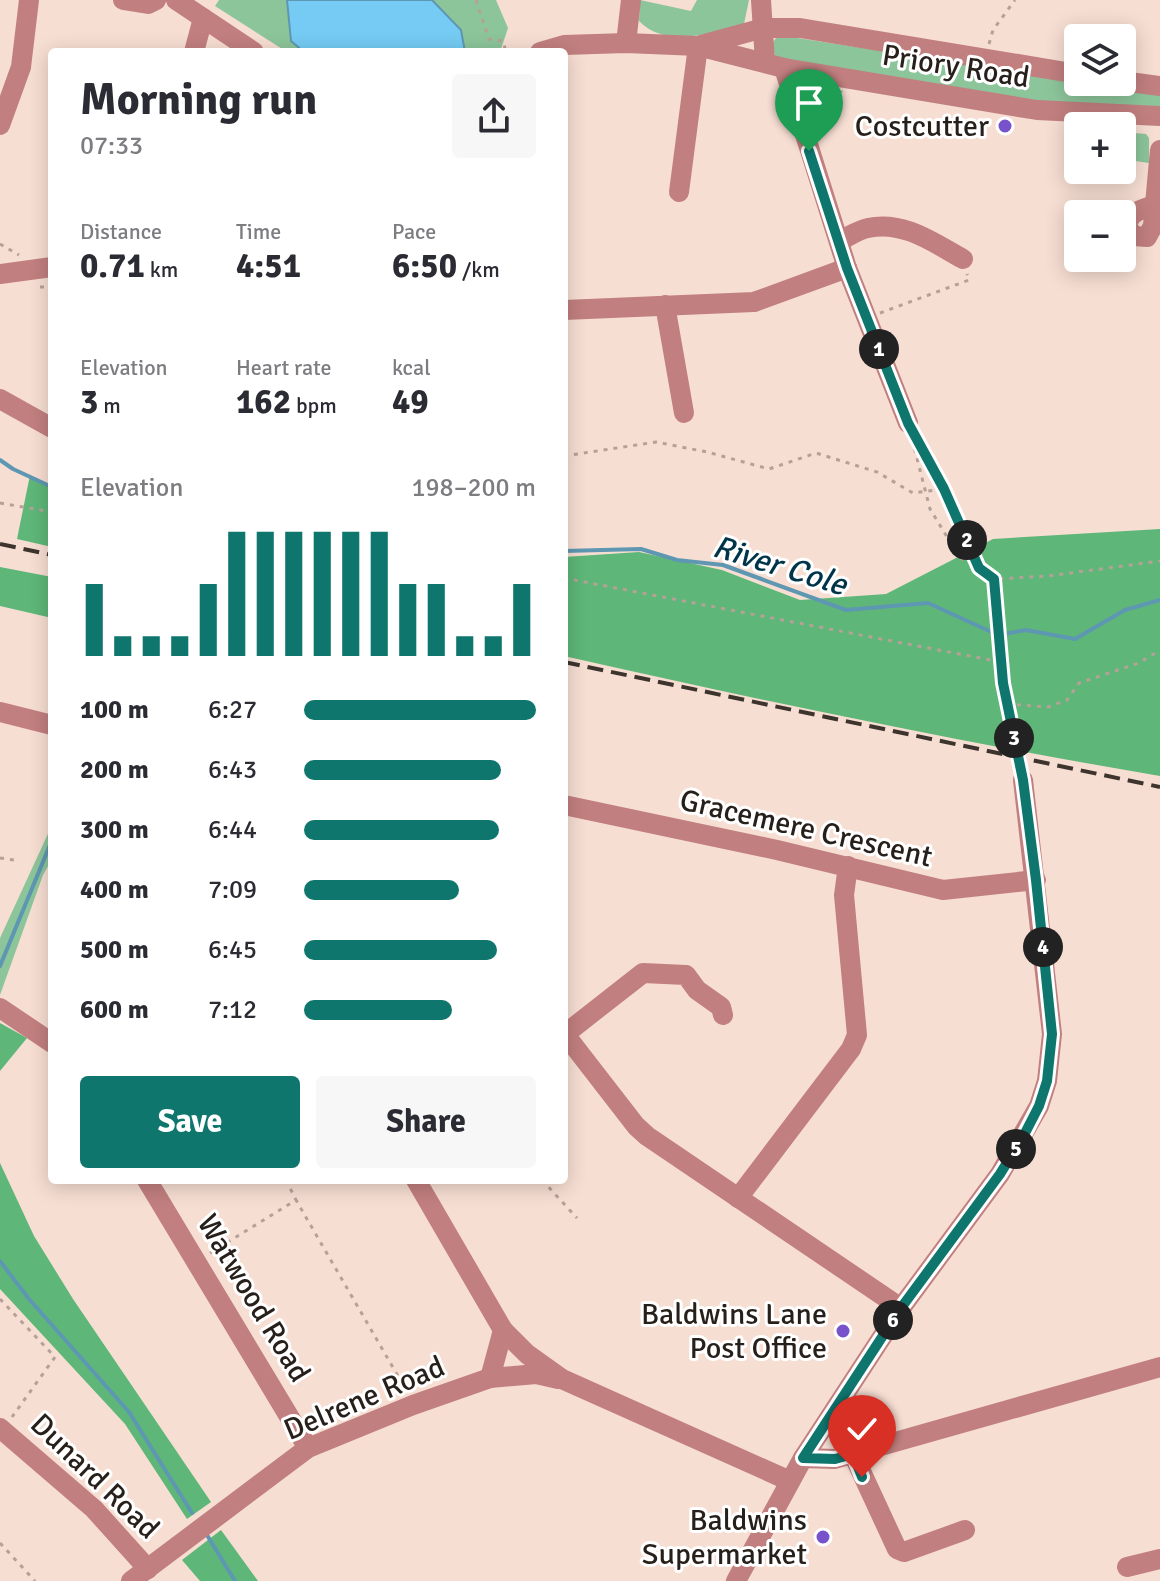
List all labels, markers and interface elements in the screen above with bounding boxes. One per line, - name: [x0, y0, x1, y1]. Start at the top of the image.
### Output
- map controls: [1064, 24, 1136, 272]
- button: layers: [1064, 24, 1136, 96]
- street label: Priory Road: [880, 37, 1032, 96]
- pin: [775, 69, 843, 151]
- text: Morning run: [80, 73, 317, 127]
- button: share: [452, 74, 536, 158]
- icon: arrive: [787, 81, 831, 125]
- place label: Costcutter: [855, 108, 989, 145]
- button: +: [1064, 112, 1136, 184]
- marker: Costcutter: [996, 117, 1014, 135]
- text: 07:33: [80, 130, 143, 162]
- button: −: [1064, 200, 1136, 272]
- text: Distance: [80, 218, 162, 245]
- text: Time: [236, 218, 281, 245]
- text: Pace: [392, 218, 436, 245]
- text: 0.71: [80, 245, 145, 287]
- text: 4:51: [236, 245, 301, 287]
- text: 6:50: [392, 245, 457, 287]
- text: km: [145, 256, 178, 283]
- text: /km: [457, 256, 500, 283]
- pin: 1: [859, 329, 899, 369]
- text: 1: [873, 335, 885, 362]
- text: Elevation: [80, 354, 168, 381]
- text: Heart rate: [236, 354, 331, 381]
- text: kcal: [392, 354, 431, 381]
- text: 3: [80, 381, 98, 423]
- text: 162: [236, 381, 291, 423]
- text: 49: [392, 381, 429, 423]
- text: m: [98, 392, 121, 419]
- text: bpm: [291, 392, 337, 419]
- text: Elevation: [80, 472, 184, 504]
- text: 198–200 m: [412, 472, 536, 504]
- pin: 2: [947, 520, 987, 560]
- text: 2: [961, 526, 973, 553]
- water label: River Cole: [708, 527, 853, 605]
- text: 100 m: [80, 694, 149, 726]
- text: 6:27: [208, 694, 257, 726]
- pin: 3: [994, 718, 1034, 758]
- text: 3: [1008, 724, 1020, 751]
- text: 200 m: [80, 754, 149, 786]
- text: 6:43: [208, 754, 257, 786]
- street label: Gracemere Crescent: [676, 781, 936, 876]
- text: 300 m: [80, 814, 149, 846]
- text: 6:44: [208, 814, 257, 846]
- text: 400 m: [80, 874, 149, 906]
- text: 7:09: [208, 874, 257, 906]
- pin: 4: [1023, 927, 1063, 967]
- text: 4: [1037, 933, 1049, 960]
- text: 500 m: [80, 934, 149, 966]
- text: 6:45: [208, 934, 257, 966]
- text: 600 m: [80, 994, 149, 1026]
- text: 7:12: [208, 994, 257, 1026]
- button: Save: [80, 1076, 300, 1168]
- button: Share: [316, 1076, 536, 1168]
- pin: 5: [996, 1129, 1036, 1169]
- text: 5: [1010, 1135, 1022, 1162]
- street label: Watwood Road: [189, 1208, 318, 1389]
- place label: Baldwins Lane Post Office: [641, 1296, 827, 1367]
- pin: 6: [873, 1300, 913, 1340]
- text: 6: [887, 1306, 899, 1333]
- marker: Baldwins Lane Post Office: [834, 1322, 852, 1340]
- street label: Delrene Road: [278, 1348, 450, 1449]
- pin: [828, 1395, 896, 1477]
- street label: Dunard Road: [22, 1406, 167, 1547]
- icon: check: [840, 1407, 884, 1451]
- place label: Baldwins Supermarket: [642, 1502, 807, 1573]
- marker: Baldwins Supermarket: [814, 1528, 832, 1546]

